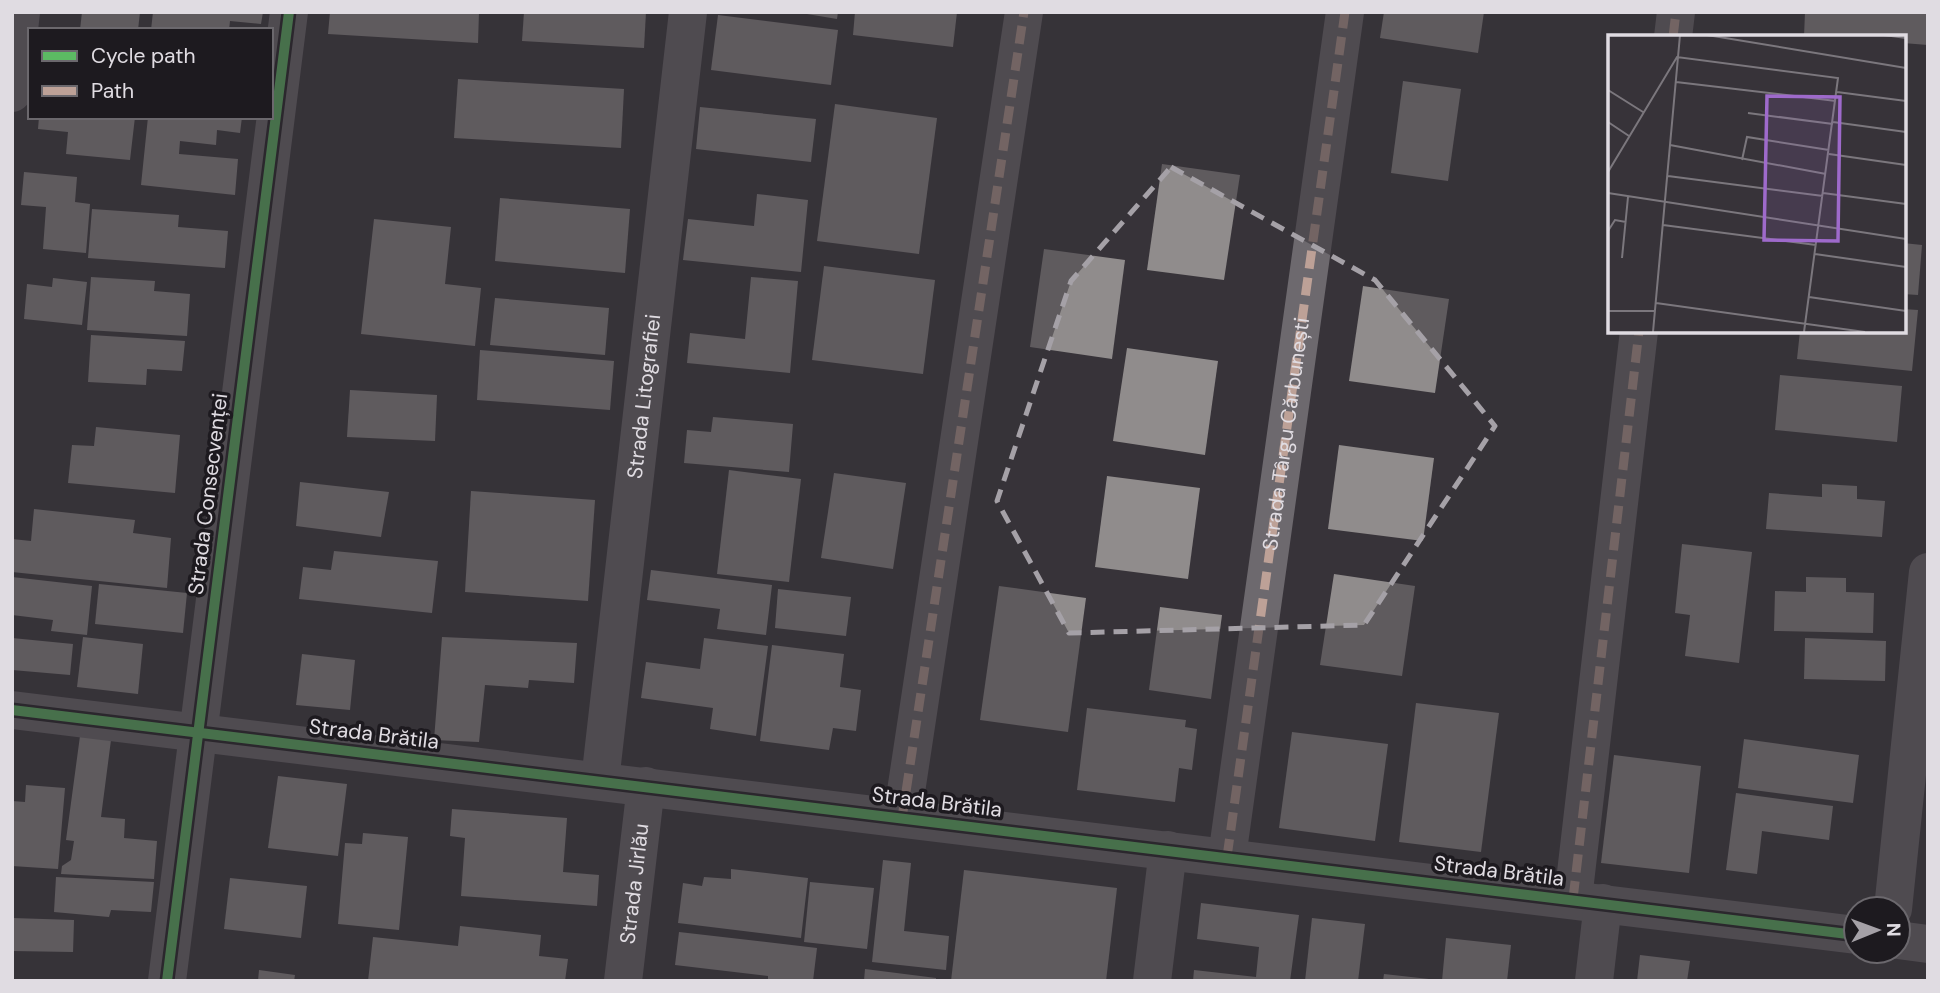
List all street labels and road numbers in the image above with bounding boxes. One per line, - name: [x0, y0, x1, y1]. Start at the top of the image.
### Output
- street label: Strada Litografiei: [621, 313, 667, 480]
- street label: Strada Târgu Cărbunești: [1256, 316, 1316, 553]
- street label: Strada Consecvenței: [182, 392, 234, 596]
- street label: Strada Brătila: [307, 712, 441, 756]
- street label: Strada Brătila: [870, 780, 1004, 824]
- street label: Strada Jirlău: [613, 822, 655, 946]
- street label: Strada Brătila: [1432, 849, 1566, 893]

